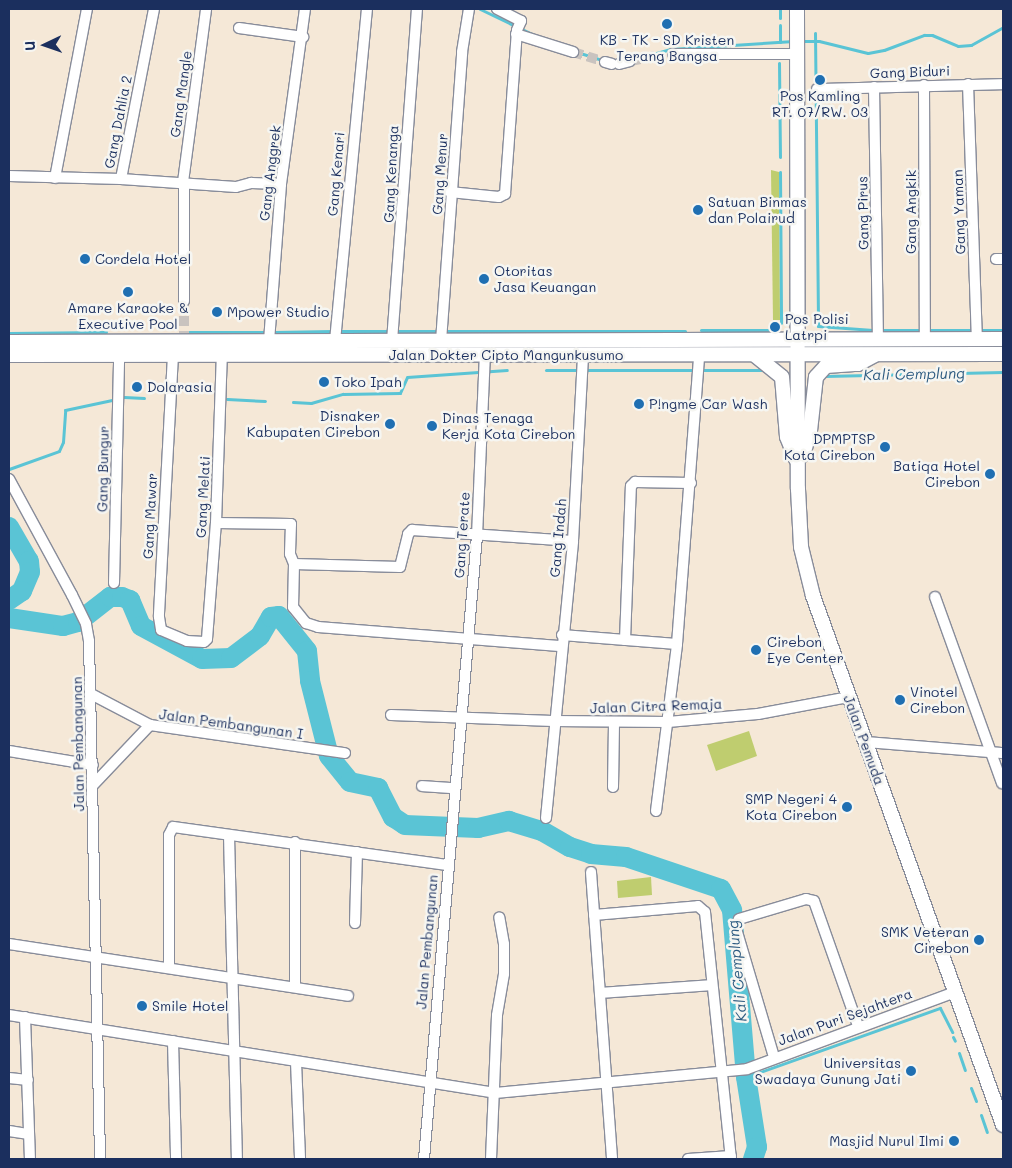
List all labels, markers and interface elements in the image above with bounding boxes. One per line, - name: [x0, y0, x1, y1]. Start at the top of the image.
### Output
- marker: KB - TK - SD Kristen Terang Bangsa: [661, 18, 673, 30]
- north arrow: [20, 20, 70, 70]
- place label: KB - TK - SD Kristen Terang Bangsa: [600, 32, 734, 64]
- text: U: [20, 40, 39, 51]
- street label: Gang Mangle: [167, 50, 195, 138]
- street label: Gang Biduri: [870, 62, 950, 82]
- street label: Gang Dahlia 2: [101, 74, 135, 170]
- marker: Pos Kamling RT. 07/RW. 03: [814, 74, 826, 86]
- place label: Pos Kamling RT. 07/RW. 03: [772, 88, 868, 120]
- street label: Gang Anggrek: [256, 124, 284, 222]
- street label: Gang Kenanga: [380, 125, 402, 223]
- street label: Gang Kenari: [324, 131, 348, 217]
- street label: Gang Menur: [429, 133, 451, 215]
- street label: Gang Yaman: [949, 169, 969, 255]
- street label: Gang Angkik: [903, 170, 919, 254]
- street label: Gang Pirus: [854, 176, 872, 250]
- place label: Satuan Binmas dan Polairud: [708, 194, 807, 226]
- marker: Satuan Binmas dan Polairud: [692, 204, 704, 216]
- place label: Cordela Hotel: [95, 251, 191, 267]
- marker: Cordela Hotel: [79, 253, 91, 265]
- place label: Otoritas Jasa Keuangan: [494, 263, 596, 296]
- marker: Otoritas Jasa Keuangan: [478, 273, 490, 285]
- marker: Amare Karaoke & Executive Pool: [122, 286, 134, 298]
- place label: Amare Karaoke & Executive Pool: [67, 300, 189, 332]
- place label: Mpower Studio: [227, 304, 329, 320]
- marker: Mpower Studio: [211, 306, 223, 318]
- place label: Pos Polisi Latrpi: [785, 311, 849, 344]
- marker: Pos Polisi Latrpi: [769, 321, 781, 333]
- street label: Jalan Dokter Cipto Mangunkusumo: [389, 347, 623, 363]
- water label: Kali Cemplung: [863, 364, 965, 384]
- place label: Toko Ipah: [334, 374, 402, 390]
- marker: Toko Ipah: [318, 376, 330, 388]
- place label: Dolarasia: [147, 379, 213, 395]
- marker: Dolarasia: [131, 381, 143, 393]
- place label: P!ngme Car Wash: [649, 396, 767, 412]
- marker: P!ngme Car Wash: [633, 398, 645, 410]
- place label: Disnaker Kabupaten Cirebon: [247, 408, 380, 441]
- place label: Dinas Tenaga Kerja Kota Cirebon: [442, 410, 575, 442]
- marker: Disnaker Kabupaten Cirebon: [384, 418, 396, 430]
- marker: Dinas Tenaga Kerja Kota Cirebon: [426, 420, 438, 432]
- street label: Gang Bungur: [94, 426, 112, 512]
- place label: DPMPTSP Kota Cirebon: [784, 431, 875, 464]
- marker: DPMPTSP Kota Cirebon: [879, 441, 891, 453]
- street label: Gang Melati: [192, 456, 214, 538]
- place label: Batiqa Hotel Cirebon: [893, 458, 980, 491]
- marker: Batiqa Hotel Cirebon: [984, 468, 996, 480]
- street label: Gang Mawar: [139, 473, 161, 559]
- street label: Gang Terate: [451, 491, 473, 579]
- street label: Gang Indah: [546, 498, 570, 578]
- place label: Cirebon Eye Center: [767, 634, 844, 666]
- marker: Cirebon Eye Center: [749, 643, 763, 657]
- street label: Jalan Pembangunan: [68, 677, 88, 811]
- place label: Vinotel Cirebon: [910, 684, 965, 716]
- street label: Jalan Pemuda: [840, 693, 888, 787]
- marker: Vinotel Cirebon: [894, 694, 906, 706]
- street label: Jalan Citra Remaja: [589, 695, 723, 717]
- street label: Jalan Pembangunan I: [158, 706, 304, 742]
- place label: SMP Negeri 4 Kota Cirebon: [745, 791, 837, 824]
- marker: SMP Negeri 4 Kota Cirebon: [841, 801, 853, 813]
- street label: Jalan Pembangunan: [413, 874, 441, 1010]
- water label: Kali Cemplung: [724, 920, 750, 1022]
- place label: SMK Veteran Cirebon: [881, 924, 969, 956]
- marker: SMK Veteran Cirebon: [973, 934, 985, 946]
- street label: Jalan Puri Sejahtera: [776, 985, 914, 1049]
- place label: Smile Hotel: [152, 998, 229, 1014]
- marker: Smile Hotel: [136, 1000, 148, 1012]
- place label: Universitas Swadaya Gunung Jati: [755, 1055, 901, 1088]
- marker: Universitas Swadaya Gunung Jati: [905, 1065, 917, 1077]
- place label: Masjid Nurul Ilmi: [829, 1133, 944, 1149]
- marker: Masjid Nurul Ilmi: [948, 1135, 960, 1147]

